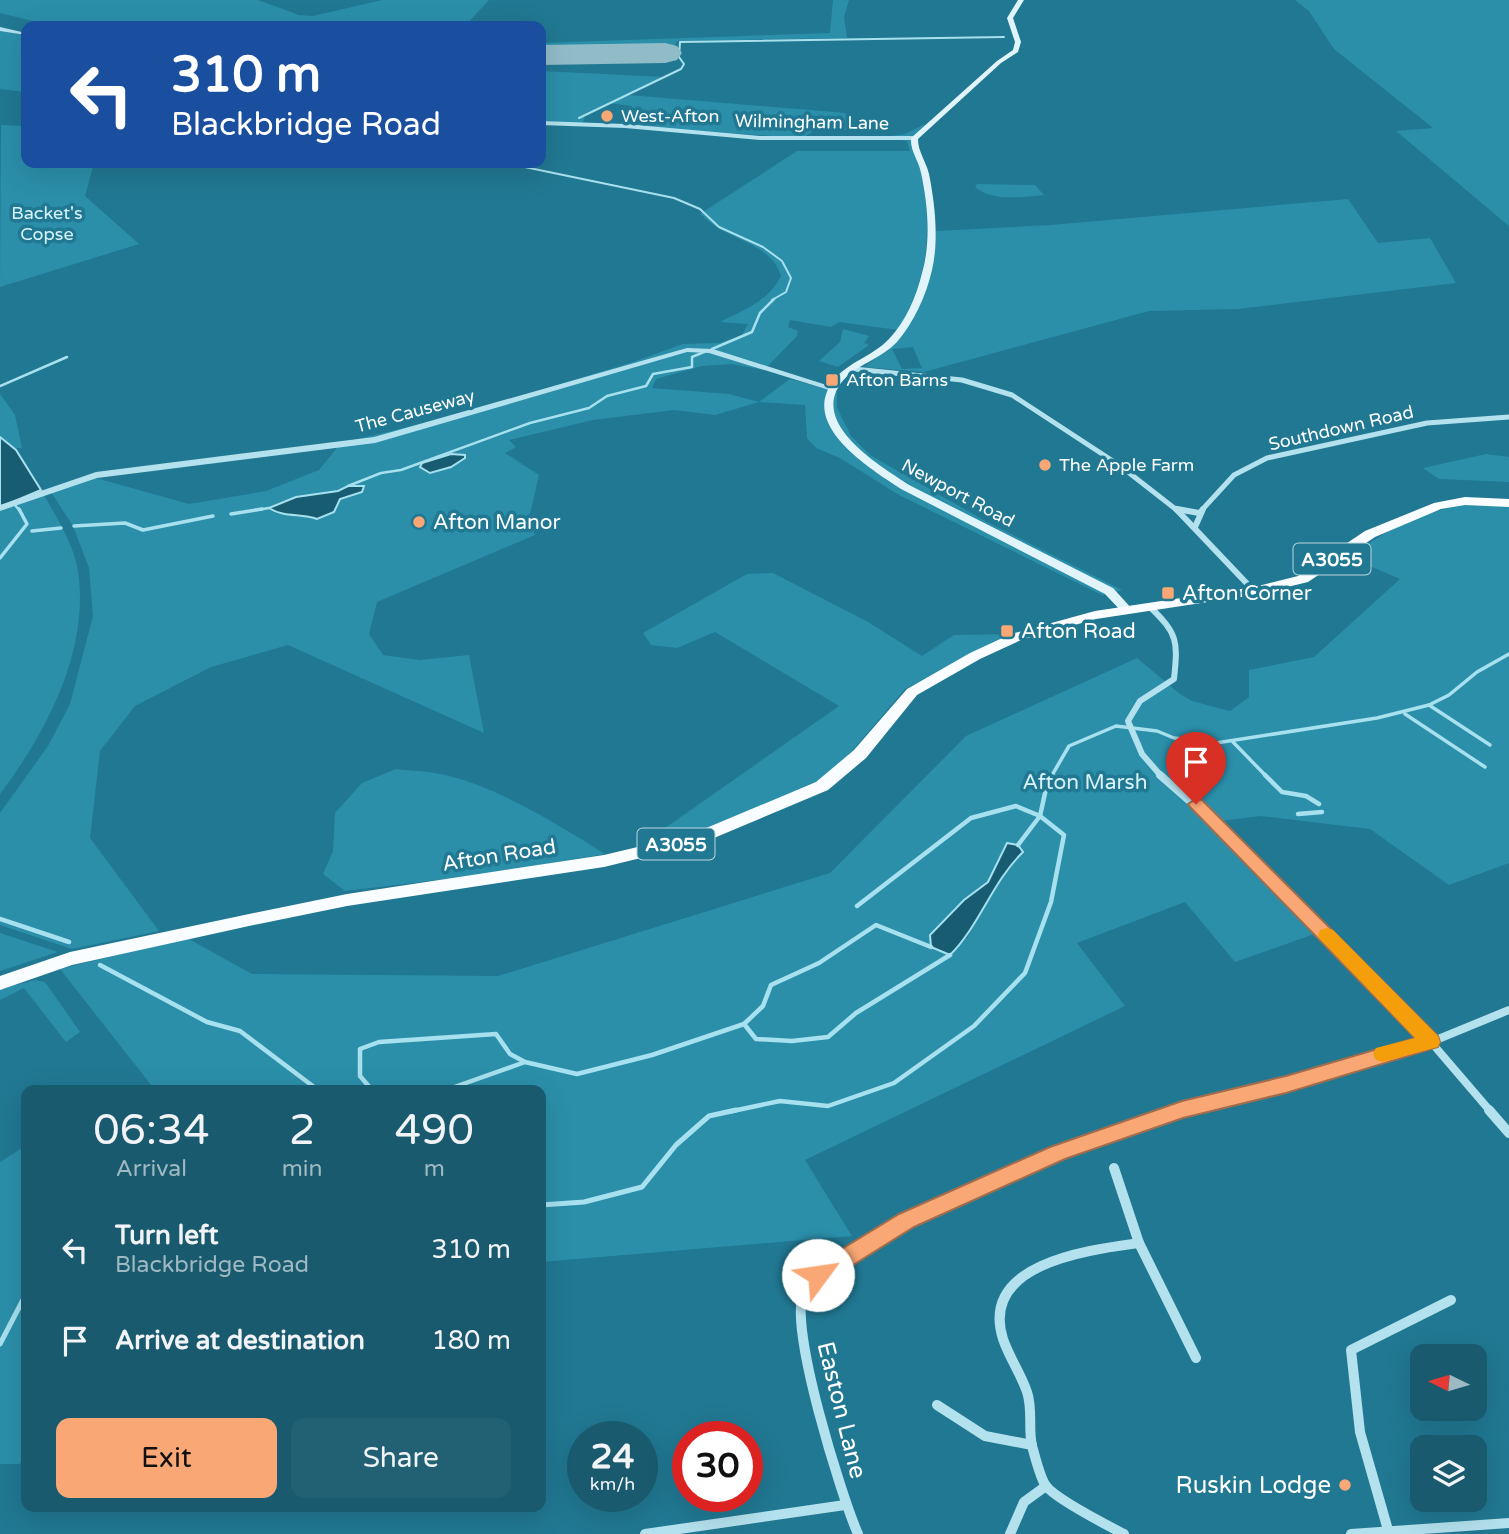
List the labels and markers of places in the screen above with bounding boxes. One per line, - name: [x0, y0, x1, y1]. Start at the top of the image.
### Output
- place label: West-Afton: [621, 105, 720, 127]
- marker: West-Afton: [599, 108, 615, 124]
- place label: Afton Barns: [846, 369, 948, 391]
- marker: Afton Barns: [824, 372, 840, 388]
- place label: The Apple Farm: [1059, 454, 1194, 476]
- marker: The Apple Farm: [1037, 457, 1053, 473]
- place label: Afton Manor: [433, 510, 561, 535]
- marker: Afton Manor: [411, 514, 427, 530]
- place label: Afton Corner: [1182, 581, 1312, 606]
- marker: Afton Corner: [1160, 585, 1176, 601]
- place label: Afton Road: [1021, 619, 1136, 644]
- marker: Afton Road: [999, 623, 1015, 639]
- pin: [1166, 732, 1226, 804]
- place label: Ruskin Lodge: [1176, 1471, 1331, 1500]
- marker: Ruskin Lodge: [1337, 1477, 1353, 1493]

